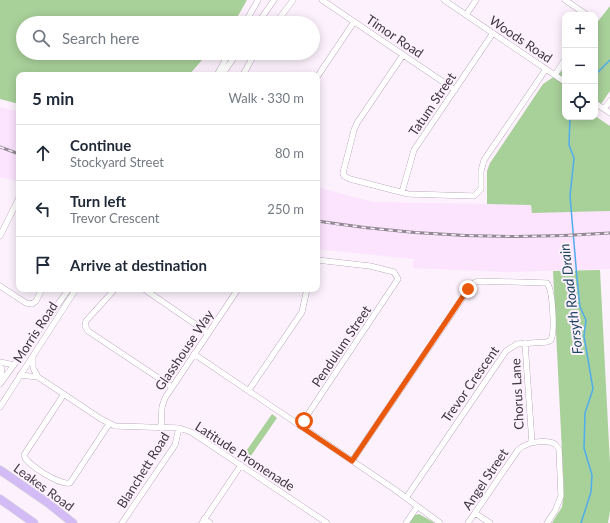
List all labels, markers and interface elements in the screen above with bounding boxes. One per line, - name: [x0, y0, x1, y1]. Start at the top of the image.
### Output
- street label: Timor Road: [363, 11, 427, 61]
- street label: Woods Road: [486, 12, 556, 66]
- map controls: [562, 12, 598, 120]
- button: +: [562, 12, 598, 48]
- search box: [16, 16, 320, 60]
- icon: search: [30, 27, 52, 49]
- text: Search here: [62, 29, 139, 47]
- button: −: [562, 48, 598, 84]
- street label: Tatum Street: [405, 69, 459, 139]
- button: locate: [562, 84, 598, 120]
- text: 5 min: [32, 88, 74, 109]
- text: Walk · 330 m: [228, 90, 304, 106]
- text: Continue: [70, 136, 131, 154]
- icon: ahead: [32, 142, 54, 164]
- text: 80 m: [275, 145, 304, 161]
- text: Stockyard Street: [70, 154, 164, 170]
- text: Turn left: [70, 192, 126, 210]
- icon: left: [32, 198, 54, 220]
- text: 250 m: [267, 201, 304, 217]
- text: Trevor Crescent: [70, 210, 160, 226]
- water label: Forsyth Road Drain: [555, 243, 586, 355]
- icon: arrive: [32, 254, 54, 276]
- text: Arrive at destination: [70, 256, 207, 274]
- route end: [459, 280, 477, 298]
- street label: Morris Road: [9, 298, 61, 366]
- street label: Pendulum Street: [308, 302, 374, 390]
- street label: Glasshouse Way: [151, 307, 217, 393]
- street label: Trevor Crescent: [438, 342, 502, 425]
- street label: Chorus Lane: [507, 358, 527, 430]
- route start: [295, 412, 313, 430]
- street label: Latitude Promenade: [192, 418, 298, 494]
- street label: Blanchett Road: [113, 429, 173, 511]
- street label: Angel Street: [459, 445, 511, 513]
- street label: Leakes Road: [11, 460, 77, 514]

